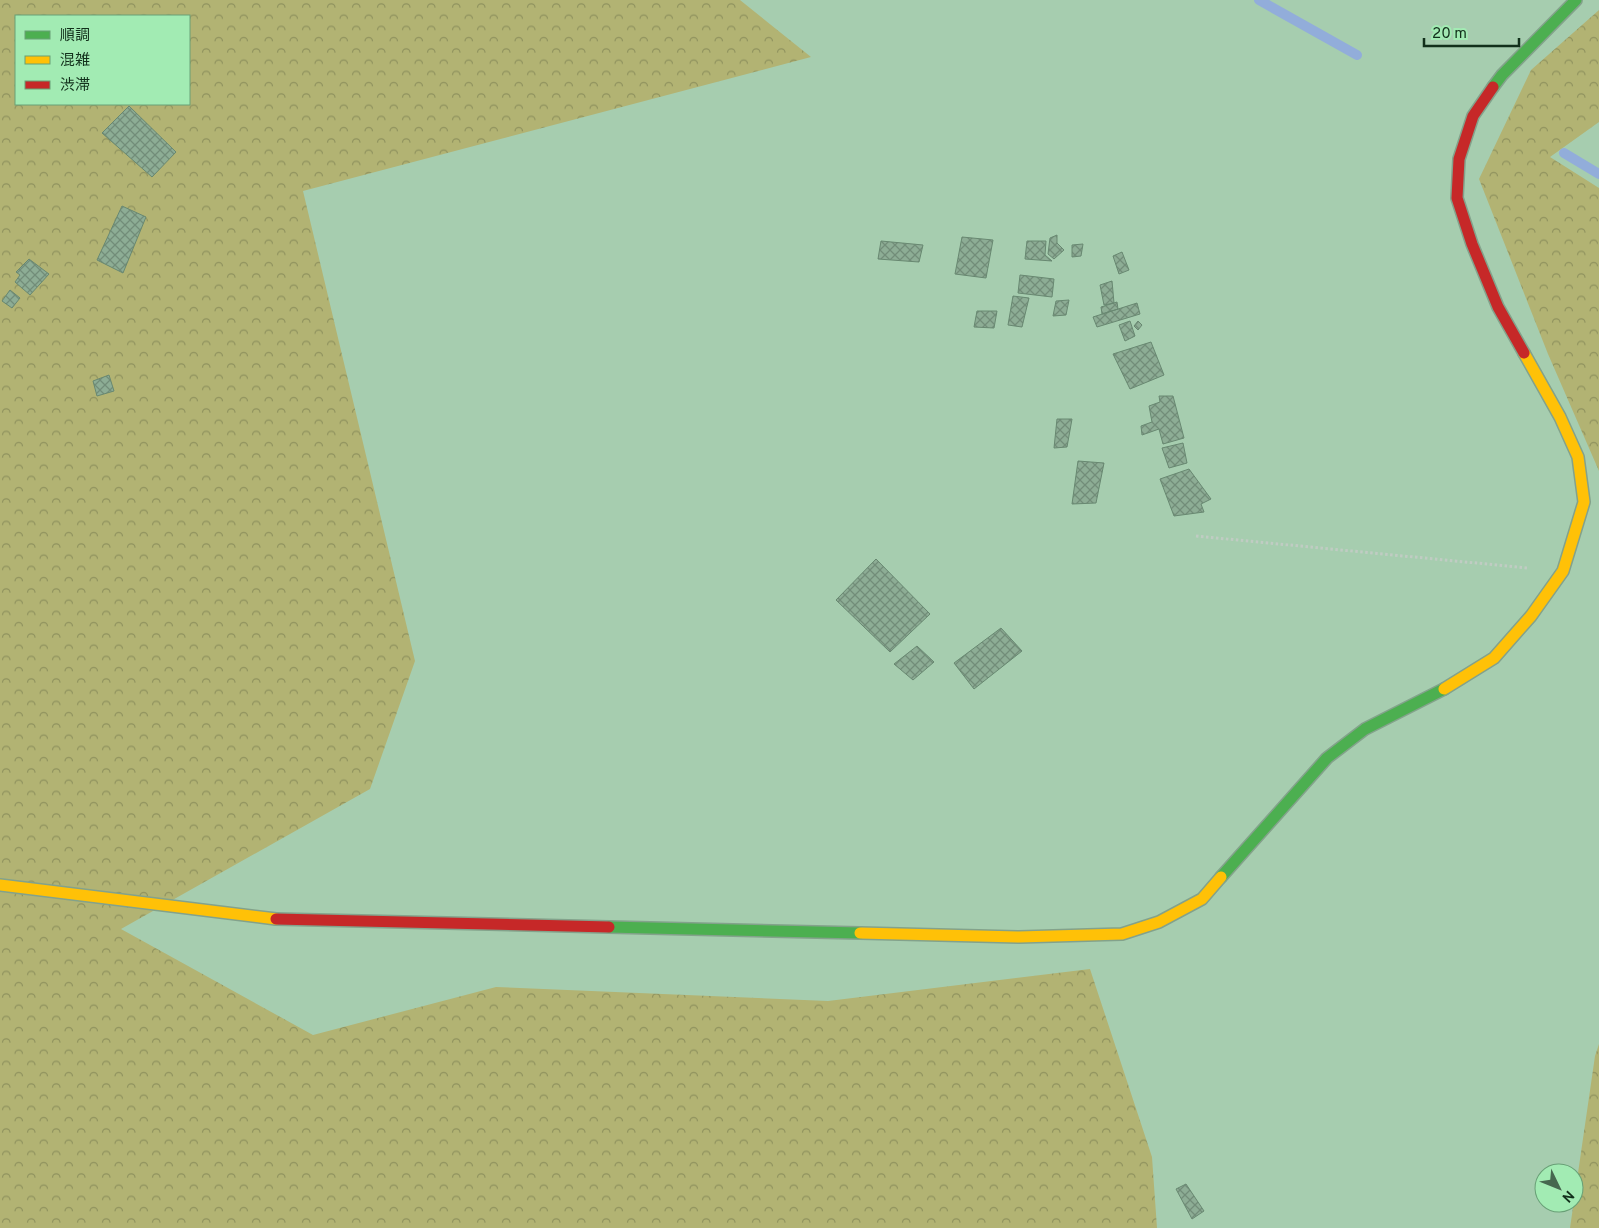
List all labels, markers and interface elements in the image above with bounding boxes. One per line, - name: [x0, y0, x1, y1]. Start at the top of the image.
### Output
- legend: [15, 15, 190, 105]
- scale bar: [1424, 15, 1519, 47]
- text: 20 m: [1432, 25, 1467, 44]
- text: 順調: [60, 27, 90, 46]
- text: 混雑: [60, 52, 90, 71]
- text: 渋滞: [60, 77, 90, 96]
- north arrow: [1534, 1163, 1584, 1213]
- text: N: [1558, 1186, 1577, 1205]

